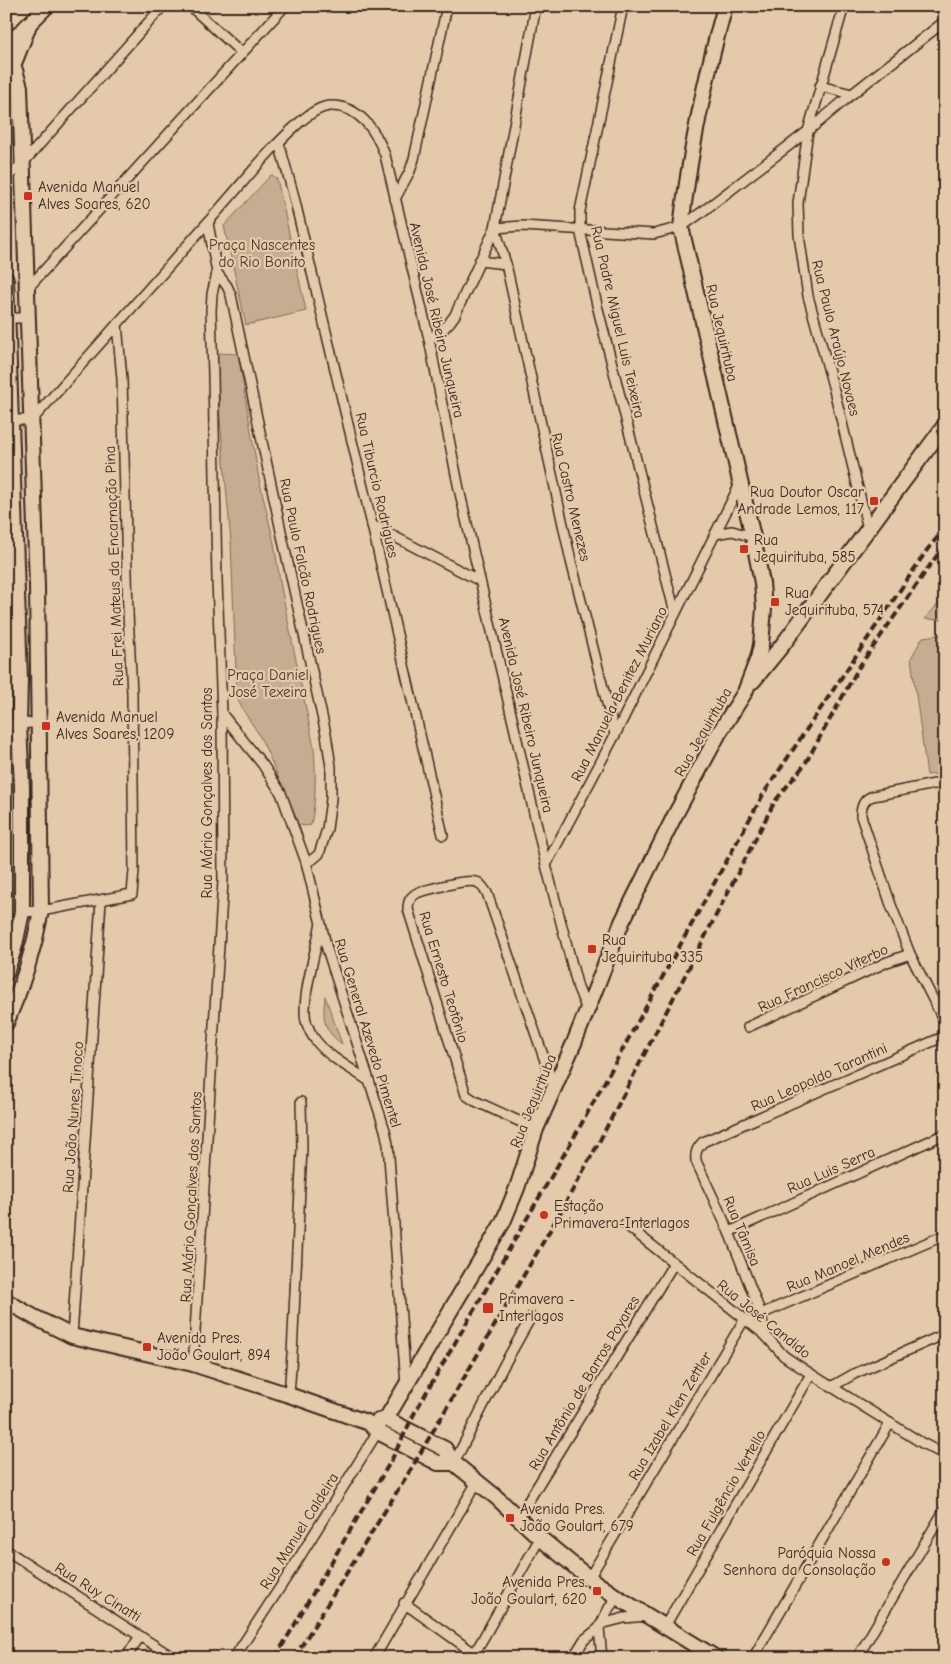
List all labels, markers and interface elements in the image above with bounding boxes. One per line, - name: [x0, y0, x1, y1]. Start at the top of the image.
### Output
- place label: Avenida Manuel Alves Soares, 620: [38, 178, 151, 213]
- marker: Avenida Manuel Alves Soares, 620: [22, 190, 34, 202]
- street label: Avenida José Ribeiro Junqueira: [406, 220, 468, 420]
- street label: Rua Padre Miguel Luis Teixeira: [587, 224, 649, 420]
- park label: Praça Nascentes do Rio Bonito: [209, 236, 315, 271]
- street label: Rua Paulo Araújo Novaes: [808, 258, 864, 418]
- street label: Rua Jequirituba: [702, 282, 742, 384]
- street label: Rua Tiburcio Rodrigues: [351, 411, 403, 559]
- street label: Rua Castro Menezes: [547, 431, 595, 563]
- street label: Rua Frei Mateus da Encarnação Pina: [101, 445, 127, 687]
- street label: Rua Paulo Falcão Rodrigues: [276, 477, 330, 655]
- place label: Rua Doutor Oscar Andrade Lemos, 117: [737, 483, 864, 518]
- marker: Rua Doutor Oscar Andrade Lemos, 117: [868, 495, 880, 507]
- place label: Rua Jequirituba, 585: [754, 531, 856, 566]
- marker: Rua Jequirituba, 585: [738, 543, 750, 555]
- place label: Rua Jequirituba, 574: [785, 584, 884, 619]
- marker: Rua Jequirituba, 574: [769, 596, 781, 608]
- street label: Rua Manuela Benitez Muriano: [567, 603, 671, 785]
- street label: Avenida José Ribeiro Junqueira: [495, 615, 557, 815]
- park label: Praça Daniel José Texeira: [227, 666, 309, 701]
- street label: Rua Jequirituba: [670, 684, 736, 780]
- street label: Rua Mário Gonçalves dos Santos: [198, 687, 216, 899]
- place label: Avenida Manuel Alves Soares, 1209: [56, 708, 175, 743]
- marker: Avenida Manuel Alves Soares, 1209: [40, 720, 52, 732]
- street label: Rua Ernesto Teotônio: [415, 909, 473, 1045]
- place label: Rua Jequirituba, 335: [602, 931, 703, 966]
- street label: Rua General Azevedo Pimentel: [331, 936, 405, 1130]
- street label: Rua Francisco Viterbo: [755, 940, 891, 1016]
- marker: Rua Jequirituba, 335: [586, 943, 598, 955]
- street label: Rua Leopoldo Tarantini: [748, 1039, 890, 1115]
- street label: Rua João Nunes Tinoco: [59, 1040, 87, 1193]
- street label: Rua Jequirituba: [506, 1051, 560, 1151]
- street label: Rua Mário Gonçalves dos Santos: [176, 1091, 206, 1303]
- street label: Rua Luis Serra: [784, 1143, 878, 1197]
- street label: Rua Tâmisa: [719, 1193, 765, 1269]
- place label: Estação Primavera-Interlagos: [554, 1197, 689, 1232]
- marker: Estação Primavera-Interlagos: [538, 1209, 550, 1221]
- street label: Rua Manoel Mendes: [784, 1228, 912, 1296]
- street label: Rua José Candido: [714, 1276, 814, 1362]
- place label: Primavera - Interlagos: [499, 1290, 575, 1325]
- street label: Rua Antônio de Barros Poyares: [525, 1293, 643, 1473]
- marker: Primavera - Interlagos: [481, 1301, 495, 1315]
- place label: Avenida Pres. João Goulart, 894: [157, 1329, 271, 1364]
- marker: Avenida Pres. João Goulart, 894: [141, 1341, 153, 1353]
- street label: Rua Izabel Klen Zettler: [624, 1348, 716, 1484]
- street label: Rua Fulgêncio Vertello: [683, 1427, 770, 1559]
- street label: Rua Manuel Caldeira: [256, 1469, 342, 1593]
- place label: Avenida Pres. João Goulart, 679: [520, 1500, 634, 1535]
- marker: Avenida Pres. João Goulart, 679: [504, 1512, 516, 1524]
- place label: Paróquia Nossa Senhora da Consolação: [723, 1544, 876, 1579]
- marker: Paróquia Nossa Senhora da Consolação: [880, 1556, 892, 1568]
- street label: Rua Ruy Cinatti: [52, 1558, 144, 1626]
- place label: Avenida Pres. João Goulart, 620: [471, 1573, 587, 1608]
- marker: Avenida Pres. João Goulart, 620: [591, 1585, 603, 1597]

